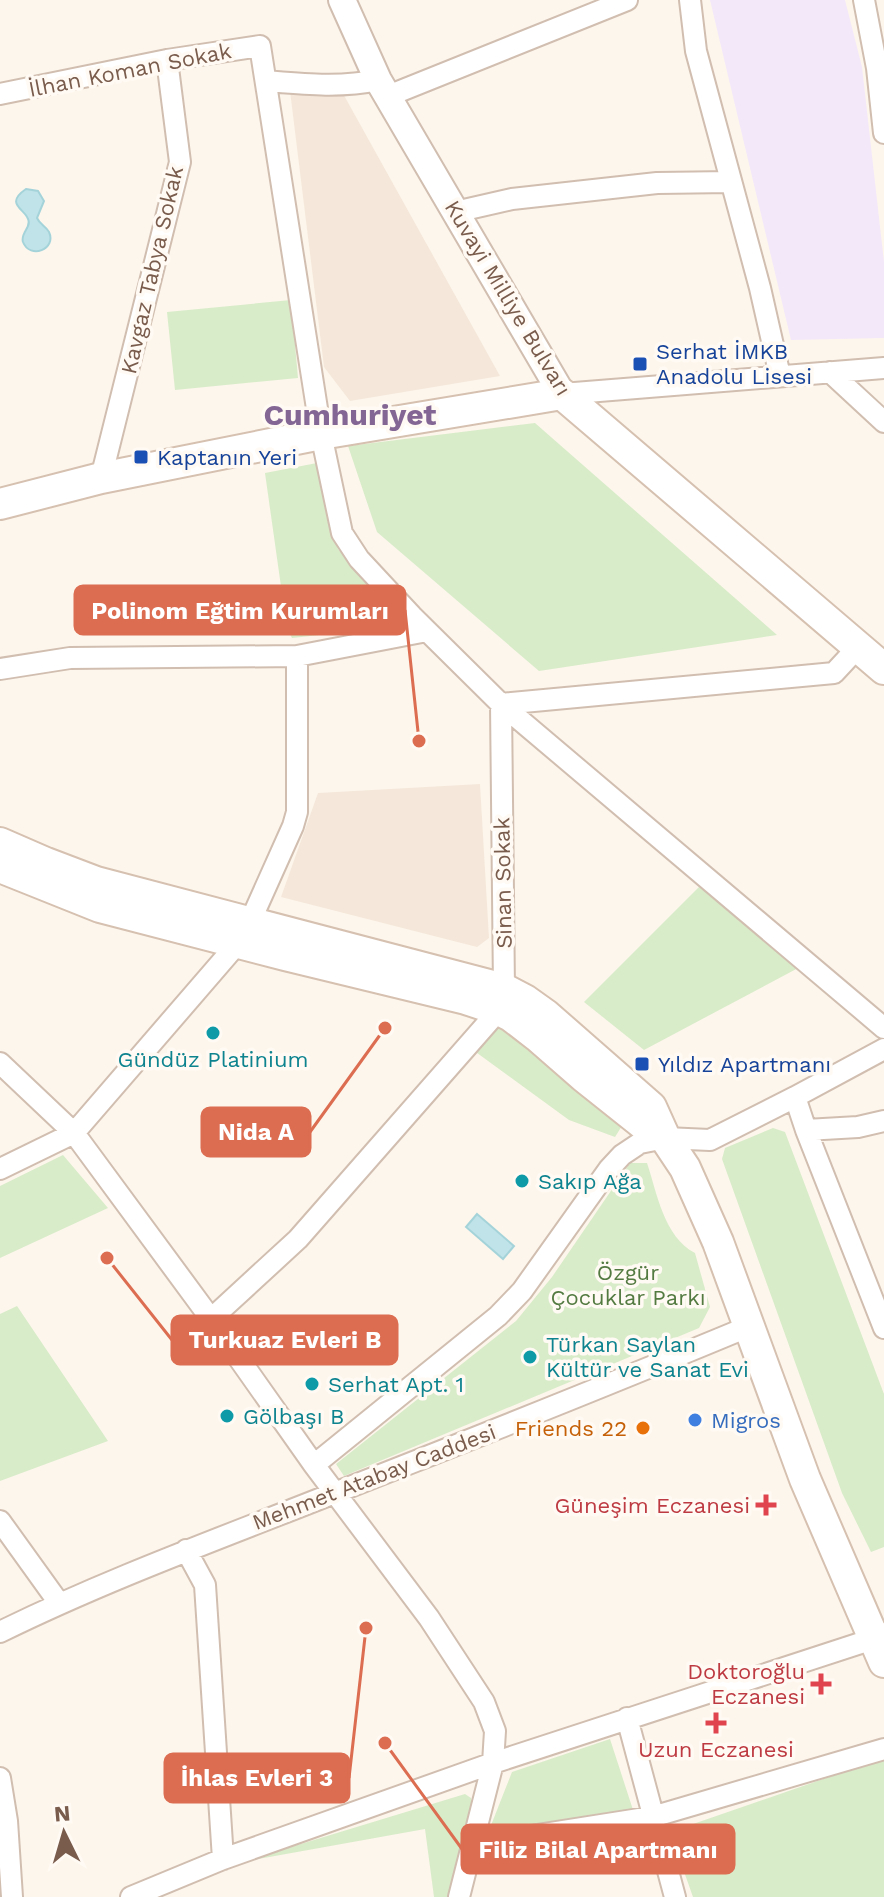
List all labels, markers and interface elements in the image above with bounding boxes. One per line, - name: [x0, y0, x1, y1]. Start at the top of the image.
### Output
- street label: İlhan Koman Sokak: [26, 38, 234, 102]
- street label: Kavgaz Tabya Sokak: [116, 164, 188, 376]
- street label: Kuvayi Milliye Bulvarı: [440, 196, 576, 400]
- place label: Serhat İMKB Anadolu Lisesi: [656, 339, 812, 389]
- marker: Serhat İMKB Anadolu Lisesi: [631, 355, 649, 373]
- district label: Cumhuriyet: [264, 397, 436, 432]
- place label: Kaptanın Yeri: [157, 445, 297, 470]
- marker: Kaptanın Yeri: [132, 448, 150, 466]
- callout: Polinom Eğtim Kurumları: [75, 586, 405, 634]
- text: Polinom Eğtim Kurumları: [91, 597, 389, 625]
- street label: Sinan Sokak: [489, 817, 517, 949]
- marker: Gündüz Platinium: [204, 1024, 222, 1042]
- place label: Gündüz Platinium: [118, 1047, 308, 1072]
- place label: Yıldız Apartmanı: [658, 1052, 831, 1077]
- marker: Yıldız Apartmanı: [633, 1055, 651, 1073]
- callout: Nida A: [202, 1108, 310, 1156]
- text: Nida A: [218, 1118, 295, 1146]
- place label: Sakıp Ağa: [538, 1169, 642, 1194]
- marker: Sakıp Ağa: [513, 1172, 531, 1190]
- park label: Özgür Çocuklar Parkı: [551, 1260, 706, 1310]
- callout: Turkuaz Evleri B: [172, 1316, 397, 1364]
- text: Turkuaz Evleri B: [189, 1326, 381, 1354]
- place label: Türkan Saylan Kültür ve Sanat Evi: [546, 1332, 749, 1382]
- marker: Türkan Saylan Kültür ve Sanat Evi: [521, 1348, 539, 1366]
- place label: Serhat Apt. 1: [328, 1372, 464, 1397]
- marker: Serhat Apt. 1: [303, 1375, 321, 1393]
- place label: Gölbaşı B: [243, 1404, 344, 1429]
- marker: Gölbaşı B: [218, 1407, 236, 1425]
- place label: Migros: [711, 1408, 781, 1433]
- marker: Migros: [686, 1411, 704, 1429]
- place label: Friends 22: [515, 1416, 627, 1441]
- street label: Mehmet Atabay Caddesi: [249, 1419, 499, 1535]
- marker: Friends 22: [634, 1419, 652, 1437]
- place label: Güneşim Eczanesi: [554, 1493, 750, 1518]
- marker: Güneşim Eczanesi: [757, 1496, 775, 1514]
- place label: Doktoroğlu Eczanesi: [687, 1659, 805, 1709]
- marker: Doktoroğlu Eczanesi: [812, 1675, 830, 1693]
- marker: Uzun Eczanesi: [707, 1714, 725, 1732]
- place label: Uzun Eczanesi: [638, 1737, 794, 1762]
- callout: İhlas Evleri 3: [165, 1754, 349, 1802]
- text: İhlas Evleri 3: [181, 1764, 333, 1792]
- north arrow: [24, 1793, 104, 1873]
- text: N: [53, 1800, 72, 1827]
- callout: Filiz Bilal Apartmanı: [462, 1825, 734, 1873]
- text: Filiz Bilal Apartmanı: [479, 1836, 717, 1864]

